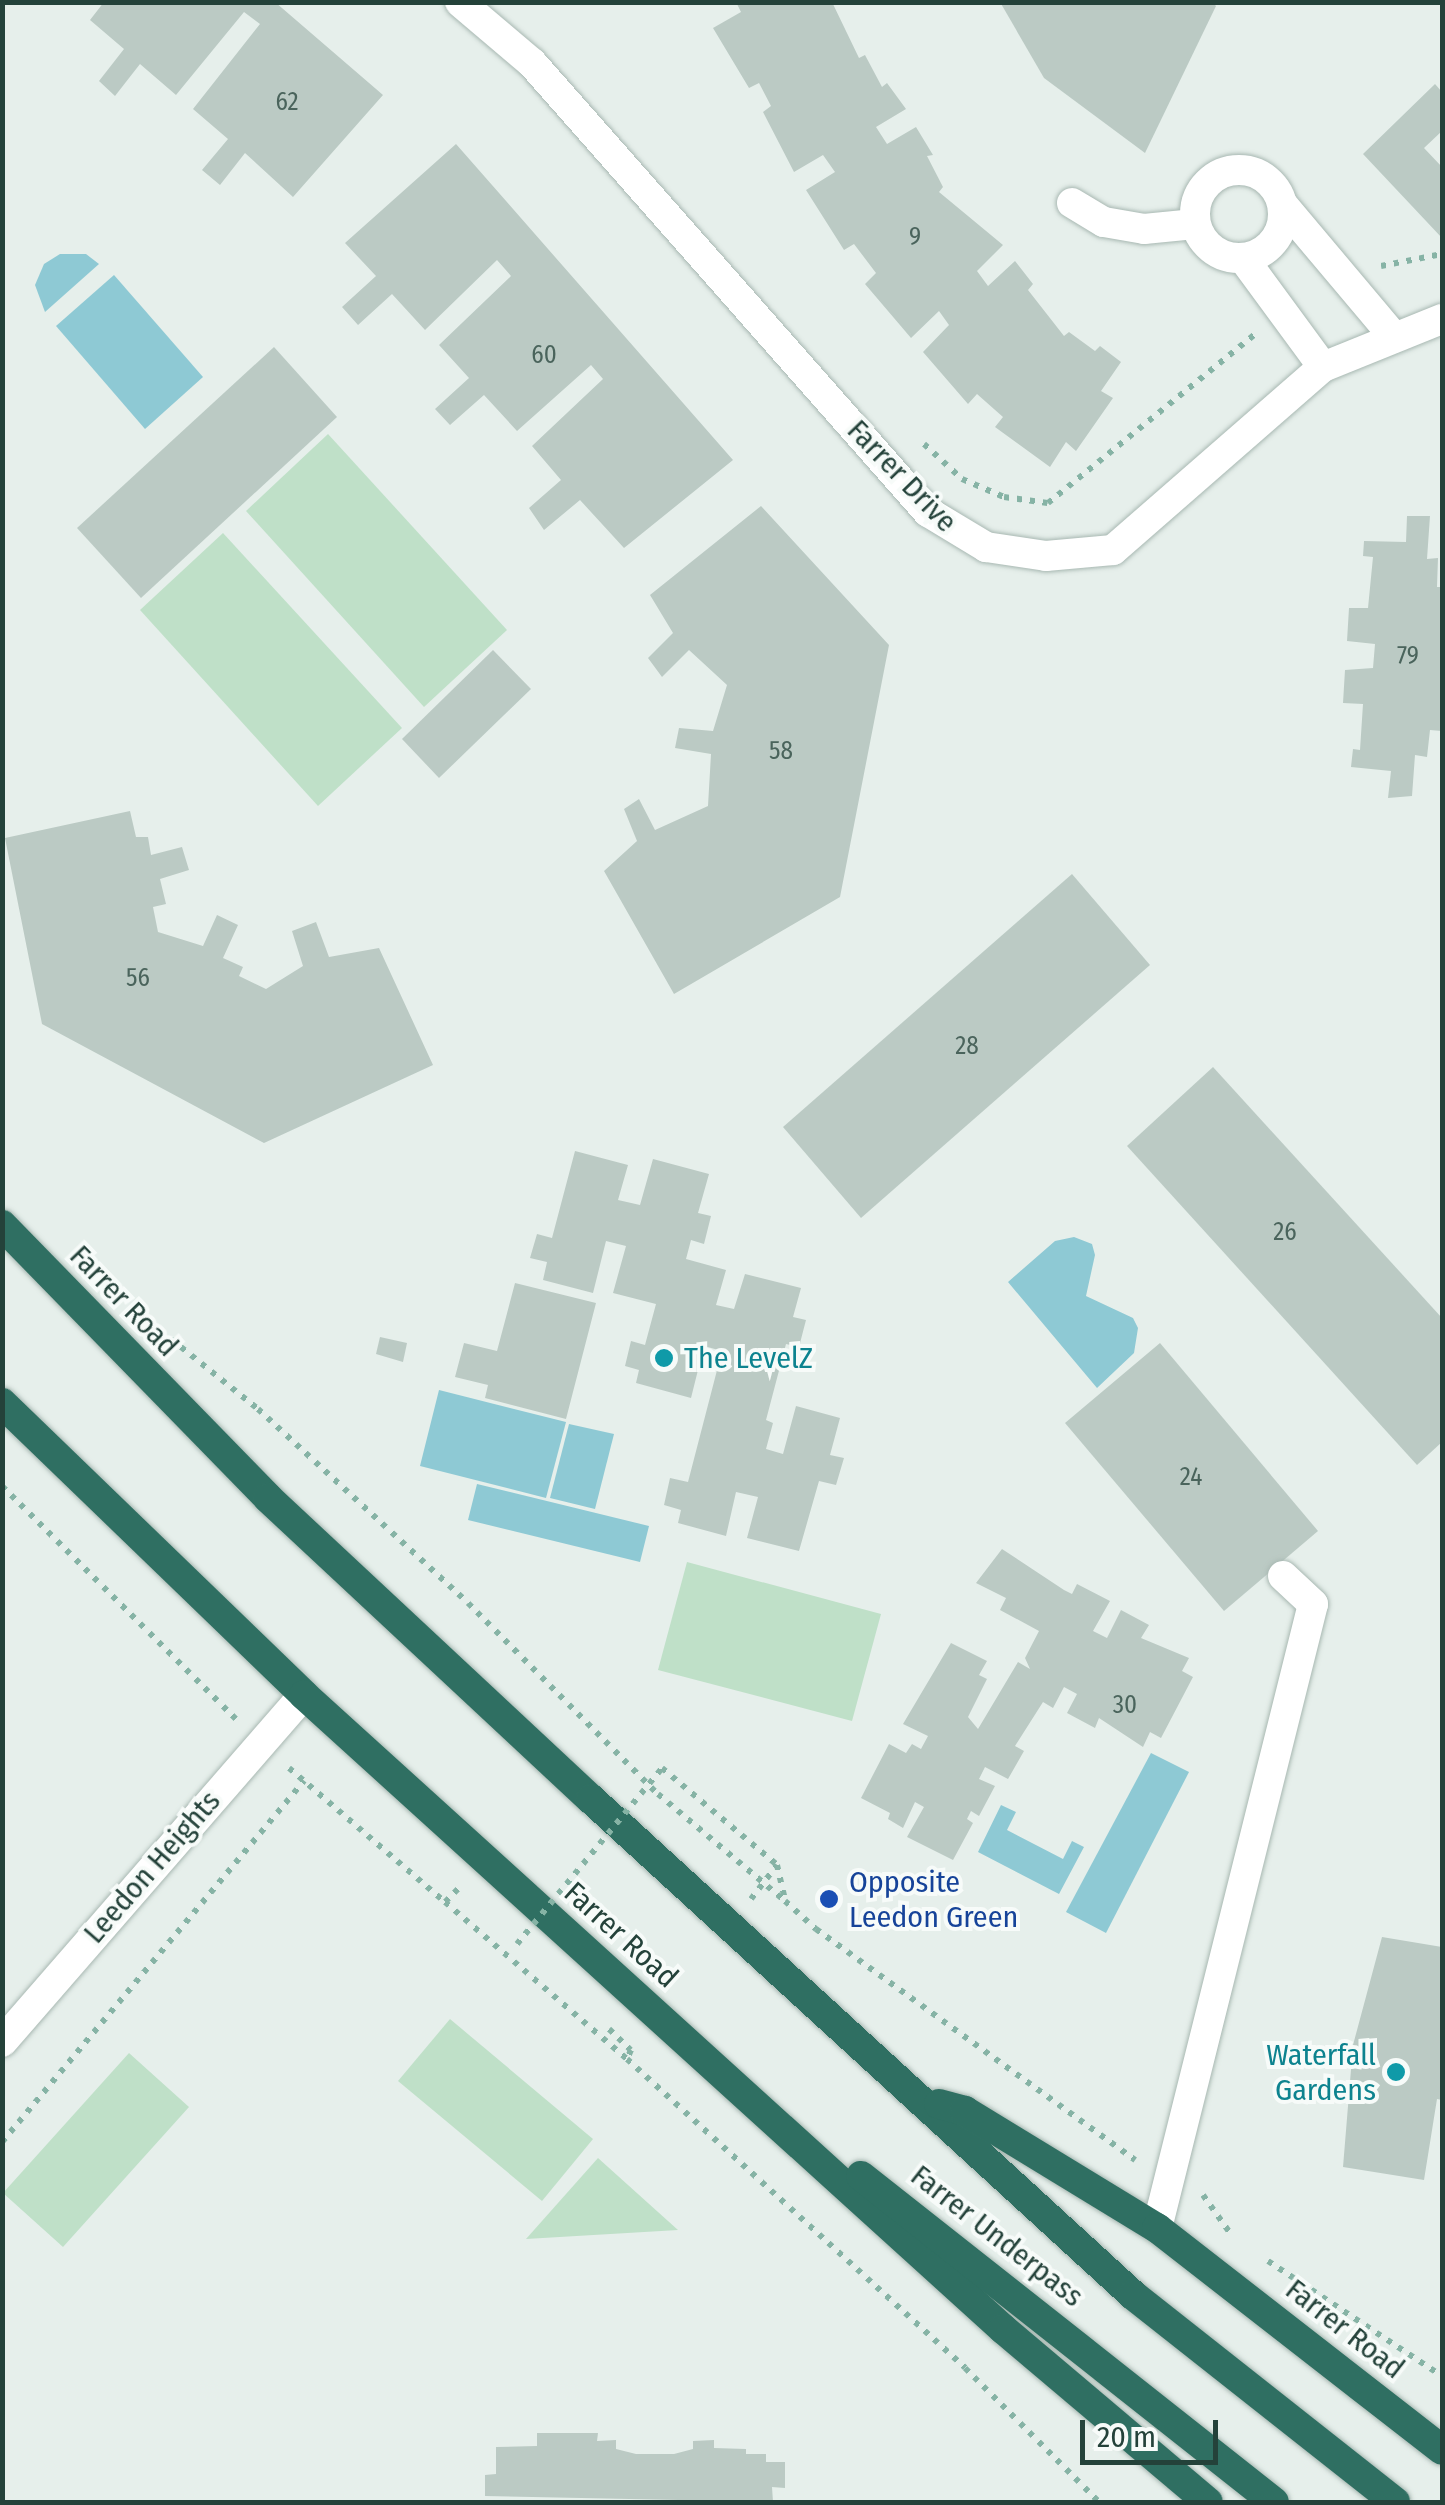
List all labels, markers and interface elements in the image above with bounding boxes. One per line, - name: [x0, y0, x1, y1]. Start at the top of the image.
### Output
- house number: 62: [275, 87, 299, 117]
- house number: 9: [909, 222, 921, 252]
- house number: 60: [531, 340, 557, 370]
- street label: Farrer Drive: [840, 412, 964, 540]
- house number: 79: [1397, 641, 1419, 671]
- house number: 58: [769, 736, 793, 766]
- house number: 56: [126, 963, 150, 993]
- house number: 28: [955, 1031, 979, 1061]
- house number: 26: [1273, 1217, 1297, 1247]
- street label: Farrer Road: [62, 1238, 186, 1364]
- place label: The LevelZ: [684, 1340, 813, 1376]
- marker: The LevelZ: [653, 1347, 675, 1369]
- house number: 24: [1180, 1462, 1202, 1492]
- house number: 30: [1113, 1690, 1137, 1720]
- street label: Leedon Heights: [76, 1783, 228, 1951]
- place label: Opposite Leedon Green: [849, 1864, 1018, 1934]
- street label: Farrer Road: [557, 1875, 685, 1995]
- marker: Opposite Leedon Green: [818, 1888, 840, 1910]
- place label: Waterfall Gardens: [1266, 2037, 1376, 2108]
- marker: Waterfall Gardens: [1385, 2061, 1407, 2083]
- street label: Farrer Underpass: [904, 2158, 1090, 2314]
- street label: Farrer Road: [1278, 2272, 1412, 2386]
- scale bar: [1085, 2400, 1222, 2462]
- text: 20 m: [1097, 2419, 1156, 2455]

